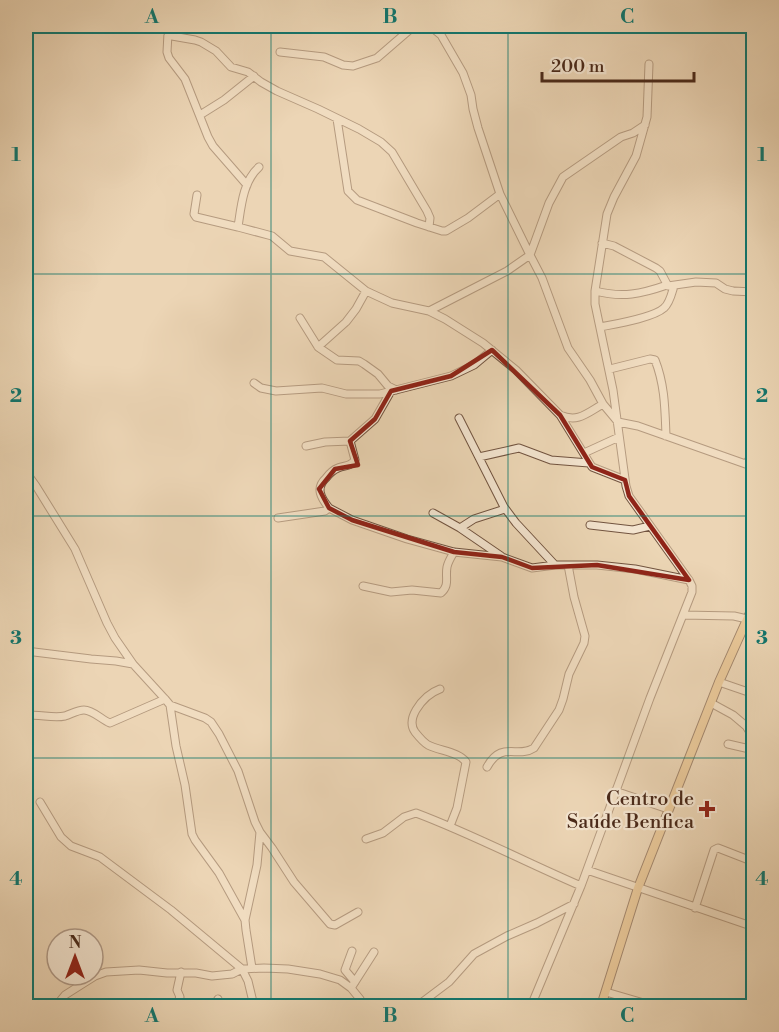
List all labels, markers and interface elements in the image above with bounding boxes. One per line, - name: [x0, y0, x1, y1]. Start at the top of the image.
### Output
- text: A: [144, 5, 160, 30]
- text: B: [382, 5, 398, 30]
- text: C: [620, 5, 634, 30]
- scale bar: [542, 45, 694, 83]
- text: 200 m: [551, 55, 605, 78]
- text: 1: [11, 143, 21, 168]
- text: 1: [757, 143, 767, 168]
- text: 2: [10, 384, 22, 409]
- text: 2: [756, 384, 768, 409]
- text: 3: [10, 626, 22, 651]
- text: 3: [756, 626, 768, 651]
- place label: Centro de Saúde Benfica: [567, 787, 695, 835]
- marker: Centro de Saúde Benfica: [698, 800, 716, 818]
- text: 4: [9, 867, 23, 892]
- text: 4: [755, 867, 769, 892]
- north arrow: [45, 927, 105, 987]
- text: N: [69, 933, 82, 953]
- text: A: [144, 1004, 160, 1029]
- text: B: [382, 1004, 398, 1029]
- text: C: [620, 1004, 634, 1029]

